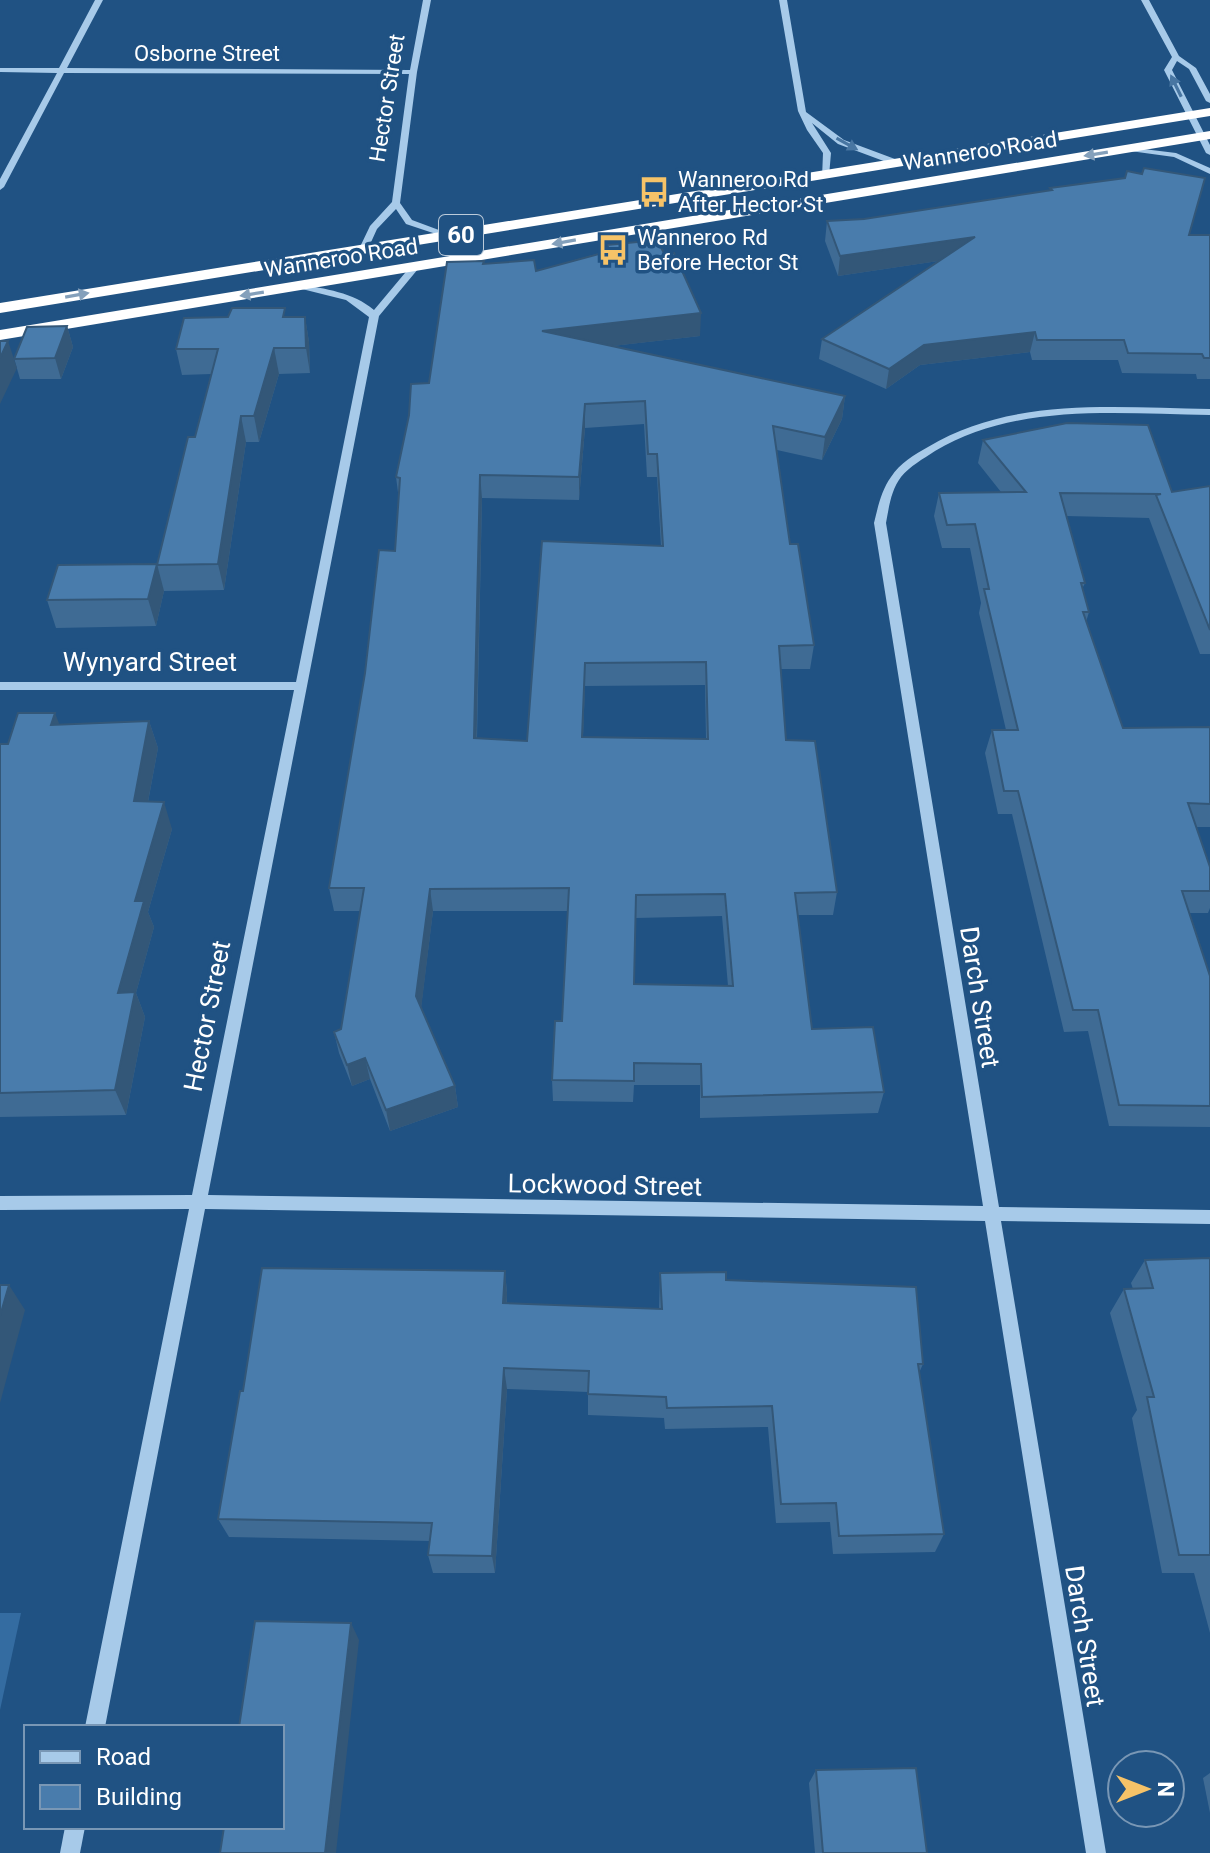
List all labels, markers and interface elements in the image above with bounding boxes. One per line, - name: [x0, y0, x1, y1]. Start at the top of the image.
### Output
- street label: Hector Street: [365, 32, 409, 164]
- street label: Osborne Street: [134, 41, 280, 66]
- one-way arrow: [1169, 74, 1183, 98]
- street label: Wanneroo Road: [901, 127, 1059, 175]
- one-way arrow: [836, 137, 858, 151]
- one-way arrow: [1083, 149, 1108, 161]
- place label: Wanneroo Rd After Hector St: [678, 167, 823, 217]
- bus stop icon: Wanneroo Rd After Hector St: [637, 175, 671, 209]
- road number: 60: [439, 215, 483, 255]
- place label: Wanneroo Rd Before Hector St: [637, 225, 799, 275]
- bus stop icon: Wanneroo Rd Before Hector St: [596, 233, 630, 267]
- street label: Wanneroo Road: [262, 234, 420, 282]
- one-way arrow: [551, 237, 576, 249]
- one-way arrow: [239, 288, 264, 301]
- one-way arrow: [65, 289, 90, 301]
- street label: Wynyard Street: [63, 647, 237, 677]
- street label: Darch Street: [954, 924, 1006, 1070]
- street label: Hector Street: [178, 938, 236, 1094]
- street label: Lockwood Street: [507, 1168, 703, 1202]
- street label: Darch Street: [1059, 1563, 1111, 1709]
- legend: [24, 1725, 284, 1829]
- text: Road: [96, 1743, 151, 1771]
- north arrow: [1106, 1749, 1186, 1829]
- text: N: [1153, 1781, 1178, 1797]
- text: Building: [96, 1783, 182, 1811]

